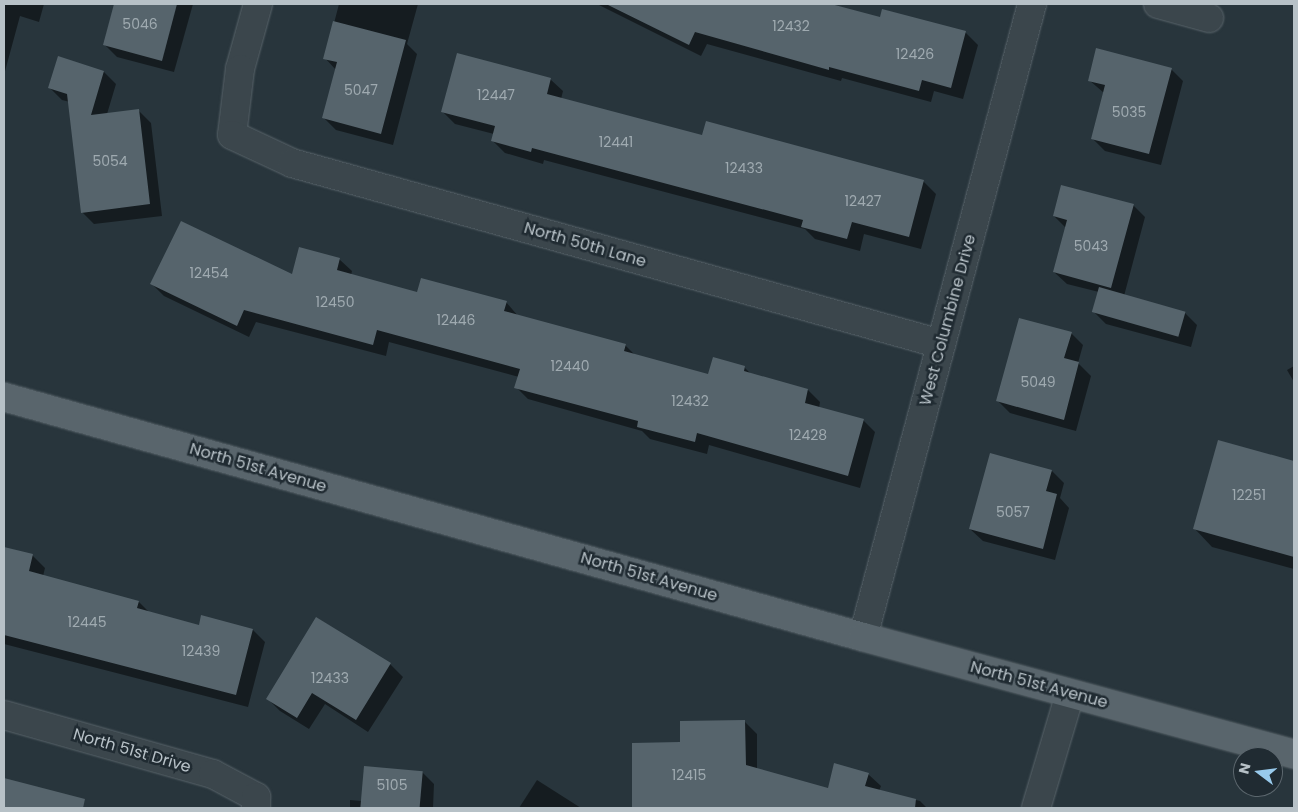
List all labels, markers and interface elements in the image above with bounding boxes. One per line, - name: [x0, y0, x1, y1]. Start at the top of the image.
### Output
- house number: 5046: [122, 16, 158, 32]
- house number: 12432: [772, 18, 810, 34]
- house number: 12426: [896, 46, 934, 62]
- house number: 5047: [344, 82, 378, 98]
- house number: 12447: [477, 87, 515, 103]
- house number: 5035: [1112, 104, 1146, 120]
- house number: 12441: [599, 134, 633, 150]
- house number: 5054: [92, 153, 128, 169]
- house number: 12433: [725, 160, 763, 176]
- house number: 12427: [844, 193, 882, 209]
- street label: North 50th Lane: [522, 218, 648, 272]
- street label: West Columbine Drive: [916, 232, 980, 408]
- house number: 5043: [1074, 238, 1108, 254]
- house number: 12454: [190, 265, 228, 281]
- house number: 12450: [316, 294, 354, 310]
- house number: 12446: [436, 312, 476, 328]
- house number: 12440: [551, 358, 589, 374]
- house number: 5049: [1020, 374, 1056, 390]
- house number: 12432: [671, 393, 709, 409]
- house number: 12428: [789, 427, 827, 443]
- street label: North 51st Avenue: [187, 439, 329, 497]
- house number: 12251: [1232, 487, 1266, 503]
- house number: 5057: [996, 504, 1030, 520]
- street label: North 51st Avenue: [578, 548, 720, 606]
- house number: 12445: [68, 614, 106, 630]
- house number: 12439: [182, 643, 220, 659]
- street label: North 51st Avenue: [968, 657, 1110, 713]
- house number: 12433: [311, 670, 349, 686]
- street label: North 51st Drive: [71, 725, 193, 777]
- north arrow: [1233, 747, 1283, 797]
- text: N: [1233, 761, 1255, 776]
- house number: 12415: [672, 767, 706, 783]
- house number: 5105: [377, 777, 407, 793]

